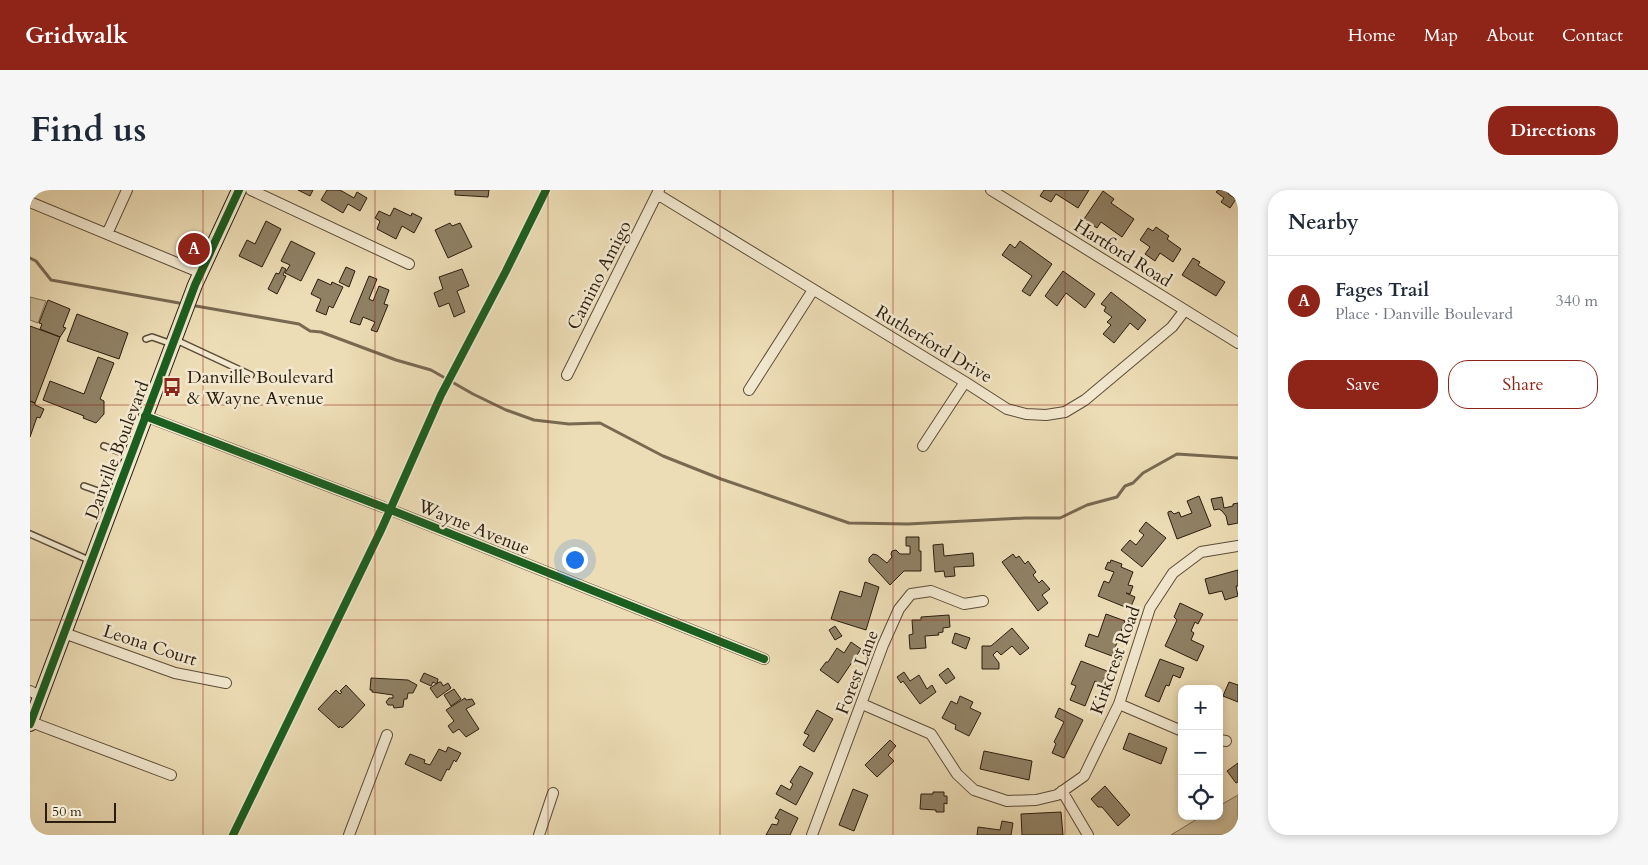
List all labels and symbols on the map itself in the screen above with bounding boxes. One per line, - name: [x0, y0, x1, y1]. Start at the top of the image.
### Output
- street label: Hartford Road: [1069, 213, 1177, 294]
- street label: Camino Amigo: [561, 216, 638, 334]
- pin: A: [178, 230, 210, 268]
- street label: Rutherford Drive: [871, 300, 997, 389]
- place label: Danville Boulevard & Wayne Avenue: [187, 365, 334, 411]
- bus stop icon: Danville Boulevard & Wayne Avenue: [161, 376, 183, 398]
- street label: Danville Boulevard: [80, 377, 156, 523]
- street label: Wayne Avenue: [413, 493, 534, 561]
- your location: [562, 547, 588, 573]
- street label: Kirkcrest Road: [1084, 602, 1147, 718]
- street label: Leona Court: [100, 619, 200, 672]
- street label: Forest Lane: [830, 626, 885, 718]
- scale bar: [45, 800, 116, 823]

